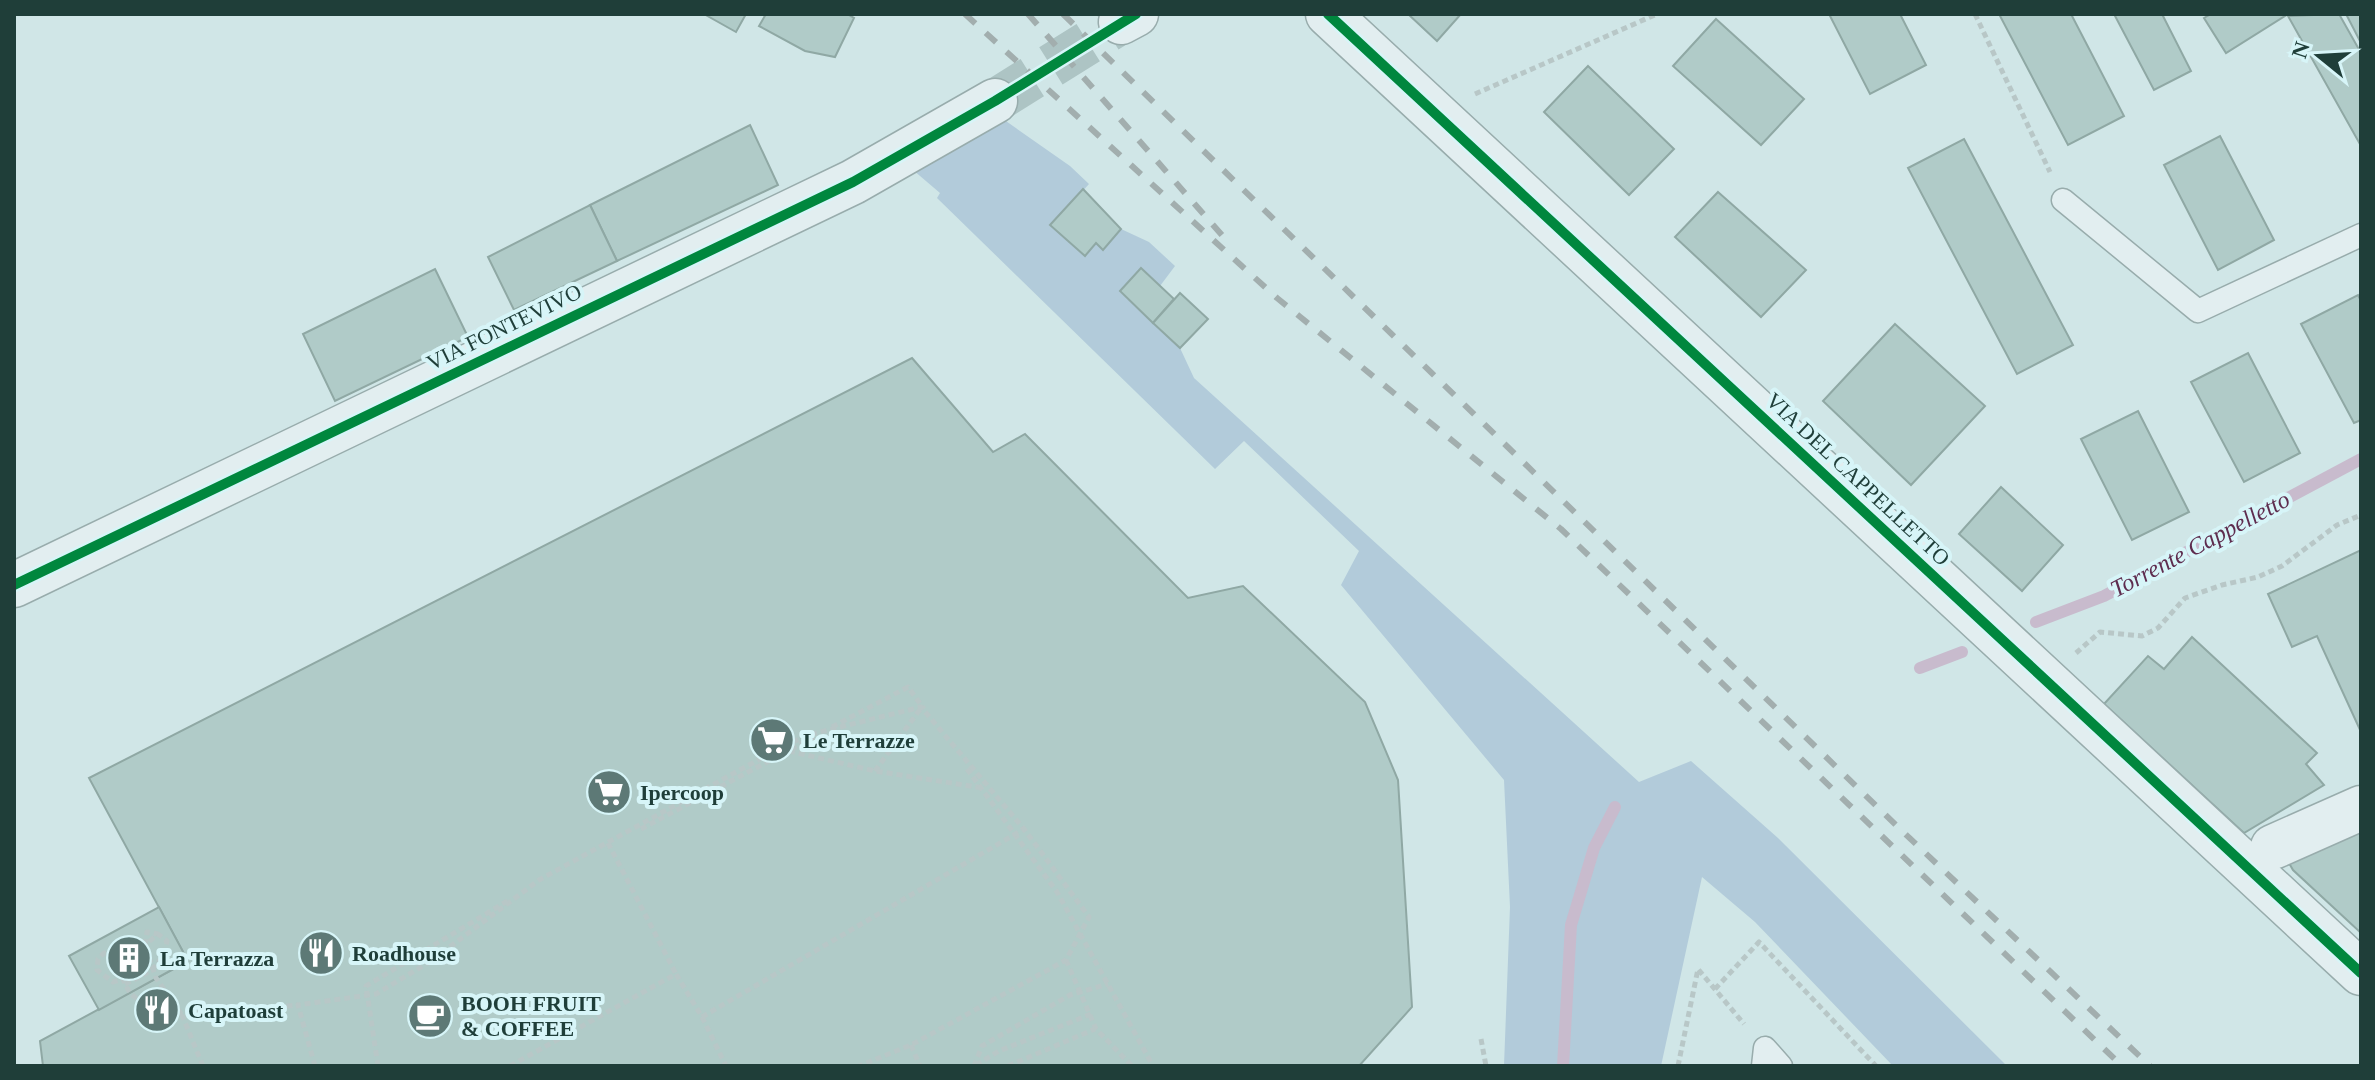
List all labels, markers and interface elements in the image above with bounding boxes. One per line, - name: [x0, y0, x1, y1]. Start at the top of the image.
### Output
- north arrow: [2279, 16, 2359, 96]
- text: N: [2286, 38, 2315, 61]
- street label: VIA FONTEVIVO: [422, 279, 586, 375]
- street label: VIA DEL CAPPELLETTO: [1761, 387, 1955, 571]
- water label: Torrente Cappelletto: [2106, 486, 2294, 602]
- supermarket icon: Le Terrazze: [748, 716, 796, 764]
- place label: Le Terrazze: [803, 728, 915, 753]
- supermarket icon: Ipercoop: [585, 768, 633, 816]
- place label: Ipercoop: [640, 780, 724, 805]
- restaurant icon: Roadhouse: [297, 929, 345, 977]
- building icon: La Terrazza: [105, 934, 153, 982]
- place label: Roadhouse: [352, 941, 456, 966]
- place label: La Terrazza: [160, 946, 274, 971]
- restaurant icon: Capatoast: [133, 986, 181, 1034]
- place label: BOOH FRUIT & COFFEE: [461, 991, 601, 1041]
- cafe icon: BOOH FRUIT & COFFEE: [406, 992, 454, 1040]
- place label: Capatoast: [188, 998, 284, 1023]

